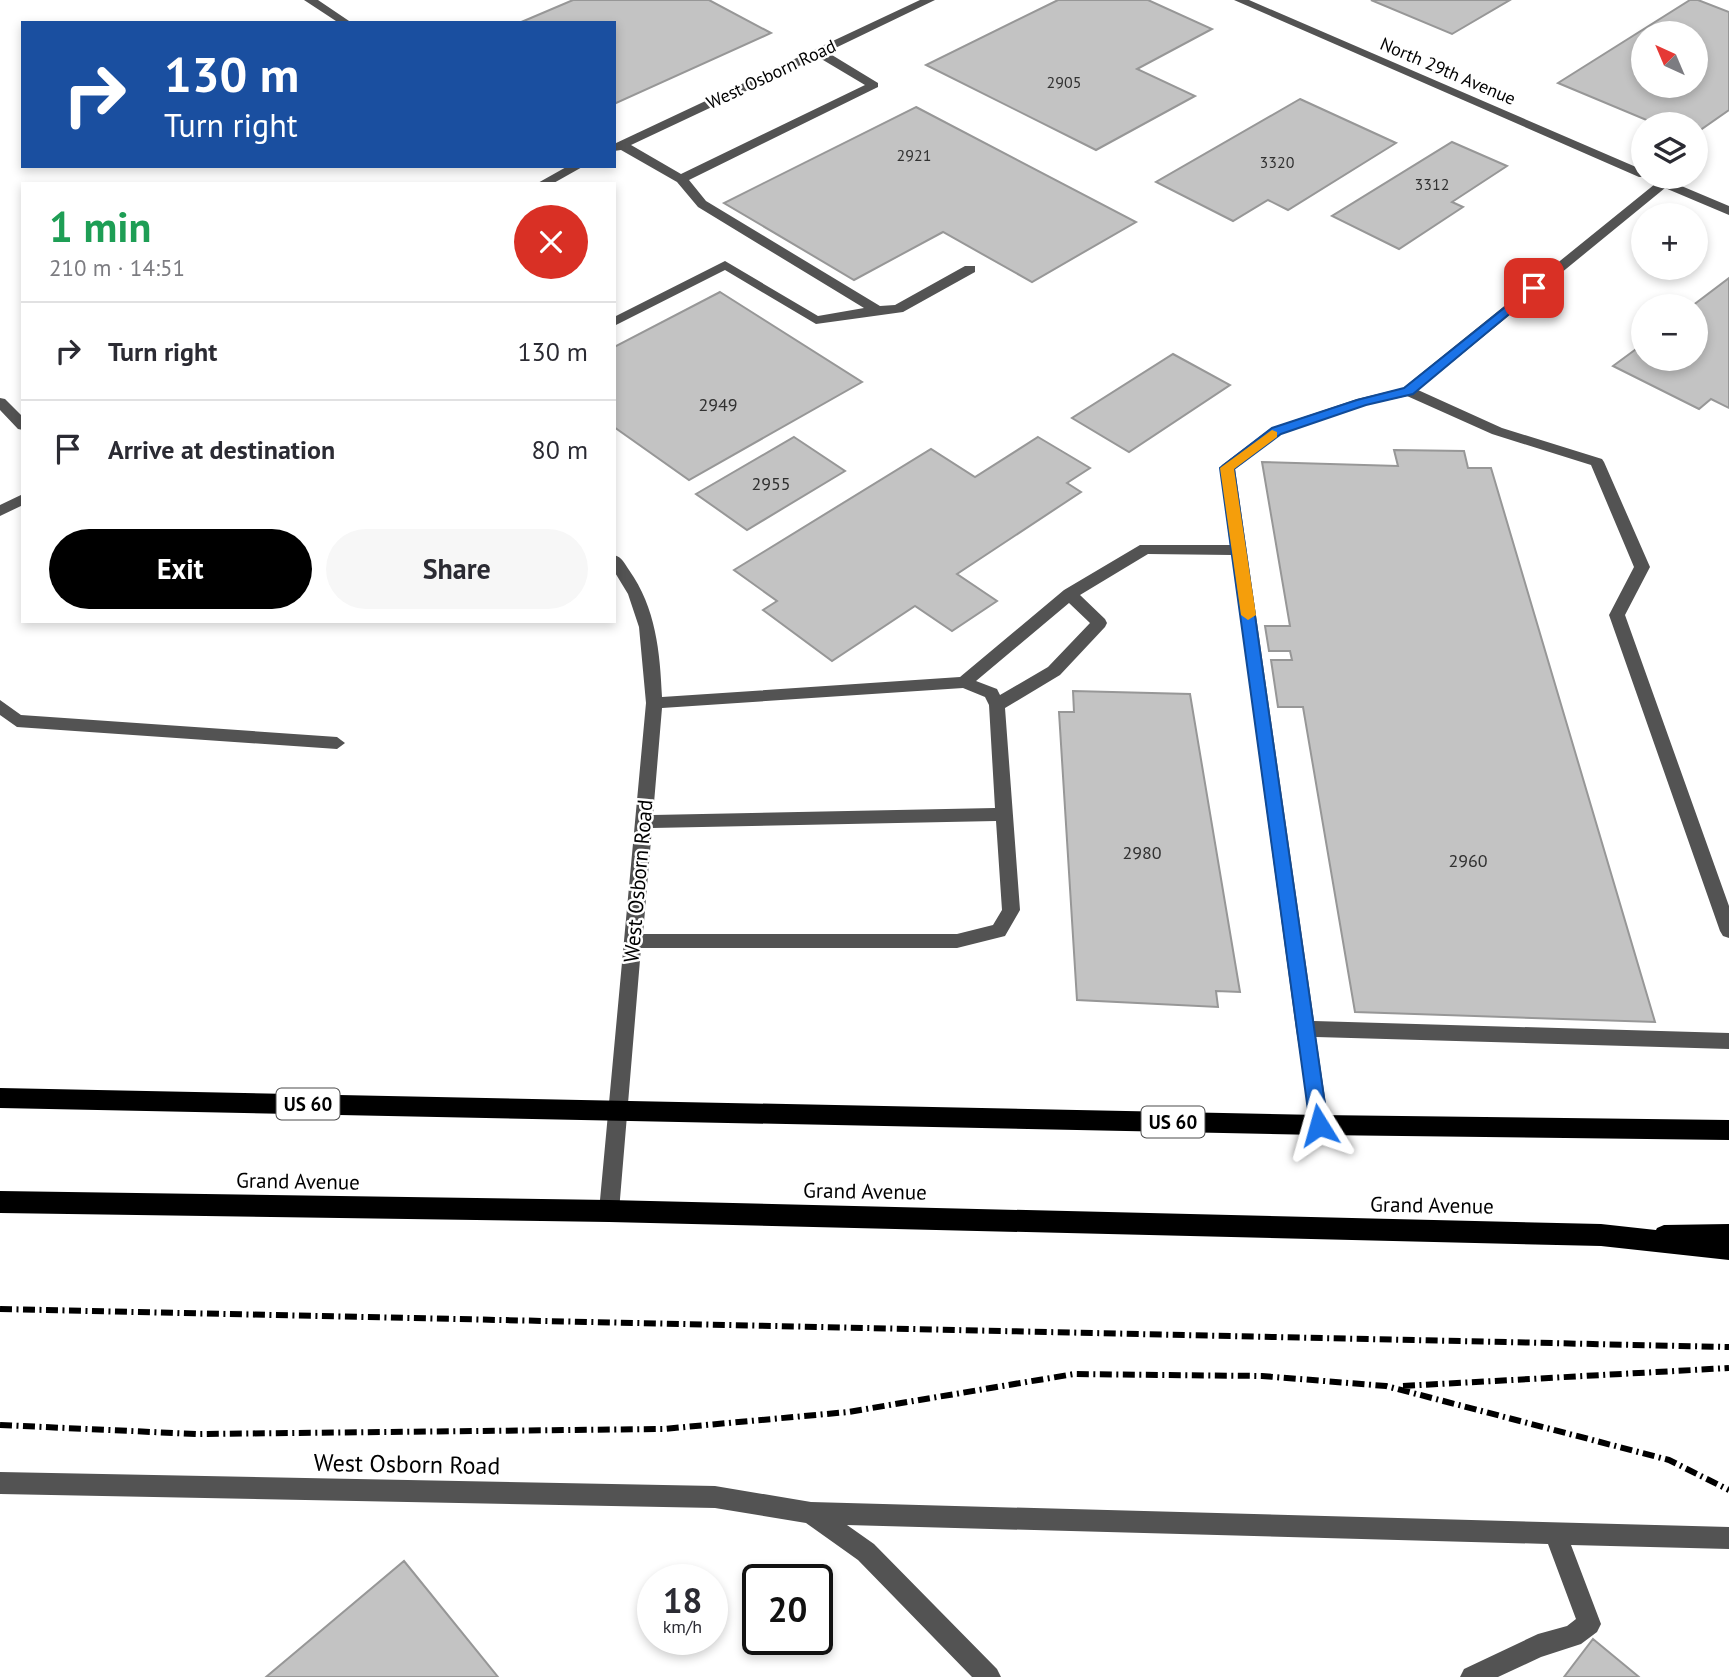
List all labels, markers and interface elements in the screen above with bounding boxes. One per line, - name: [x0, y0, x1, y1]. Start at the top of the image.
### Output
- north arrow: [1631, 21, 1708, 98]
- map controls: [1631, 21, 1708, 371]
- street label: North 29th Avenue: [1377, 32, 1519, 110]
- street label: West Osborn Road: [703, 34, 839, 114]
- text: 130 m: [164, 42, 299, 106]
- icon: right: [49, 49, 140, 140]
- house number: 2905: [1047, 72, 1081, 92]
- text: Turn right: [164, 104, 298, 146]
- button: layers: [1631, 112, 1708, 189]
- house number: 2921: [897, 145, 931, 165]
- house number: 3320: [1260, 152, 1295, 172]
- house number: 3312: [1415, 174, 1449, 194]
- text: 1 min: [49, 199, 151, 254]
- button: +: [1631, 203, 1708, 280]
- button: close: [514, 205, 588, 279]
- text: 210 m · 14:51: [49, 253, 185, 282]
- pin: [1504, 258, 1564, 318]
- icon: arrive: [1515, 269, 1553, 307]
- button: −: [1631, 294, 1708, 371]
- icon: right: [49, 332, 87, 370]
- text: Turn right: [108, 335, 217, 368]
- text: 130 m: [517, 335, 588, 368]
- house number: 2949: [698, 393, 738, 416]
- icon: arrive: [49, 430, 87, 468]
- text: Arrive at destination: [108, 433, 335, 466]
- text: 80 m: [532, 433, 588, 466]
- house number: 2955: [751, 472, 791, 495]
- button: Exit: [49, 529, 312, 609]
- button: Share: [326, 529, 588, 609]
- street label: West Osborn Road: [617, 799, 659, 963]
- house number: 2980: [1122, 841, 1162, 864]
- house number: 2960: [1448, 849, 1488, 872]
- road number: US 60: [276, 1088, 340, 1120]
- position arrow: [1282, 1088, 1356, 1162]
- road number: US 60: [1142, 1106, 1204, 1138]
- street label: Grand Avenue: [236, 1166, 360, 1196]
- street label: Grand Avenue: [803, 1176, 927, 1206]
- street label: Grand Avenue: [1370, 1190, 1494, 1220]
- street label: West Osborn Road: [313, 1447, 501, 1481]
- speed limit sign: 20: [742, 1564, 833, 1655]
- text: 18: [663, 1577, 702, 1623]
- text: km/h: [663, 1615, 702, 1638]

